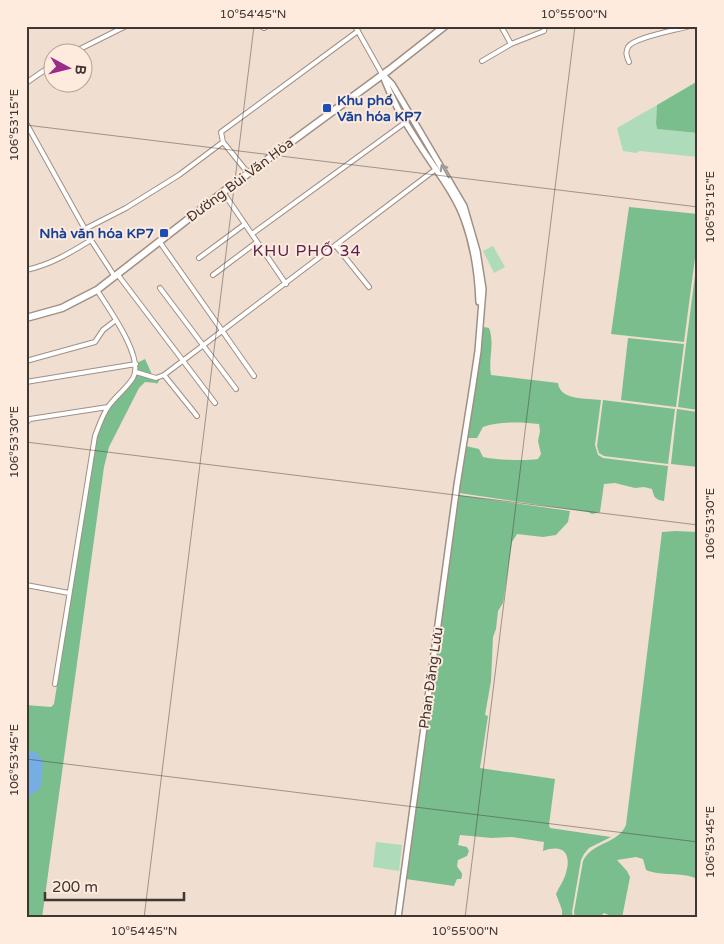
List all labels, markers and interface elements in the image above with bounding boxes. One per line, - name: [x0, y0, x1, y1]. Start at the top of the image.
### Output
- text: 10°54'45"N: [220, 7, 287, 21]
- text: 10°55'00"N: [541, 7, 608, 21]
- north arrow: [42, 42, 92, 92]
- text: B: [71, 64, 89, 76]
- text: 106°53'15"E: [7, 88, 21, 161]
- place label: Khu phố Văn hóa KP7: [337, 92, 422, 125]
- marker: Khu phố Văn hóa KP7: [321, 102, 333, 114]
- street label: Đường Bùi Văn Hòa: [183, 134, 297, 226]
- one-way arrow: [440, 164, 450, 179]
- text: 106°53'15"E: [703, 170, 717, 243]
- place label: Nhà văn hóa KP7: [39, 225, 154, 242]
- marker: Nhà văn hóa KP7: [158, 227, 170, 239]
- district label: KHU PHỐ 34: [252, 241, 362, 261]
- text: 106°53'30"E: [7, 405, 21, 478]
- text: 106°53'30"E: [703, 487, 717, 560]
- street label: Phan Đăng Lưu: [415, 626, 447, 730]
- text: 106°53'45"E: [7, 723, 21, 796]
- text: 106°53'45"E: [703, 805, 717, 878]
- scale bar: [45, 869, 184, 901]
- text: 200 m: [52, 878, 98, 896]
- text: 10°54'45"N: [111, 924, 178, 938]
- text: 10°55'00"N: [432, 924, 499, 938]

